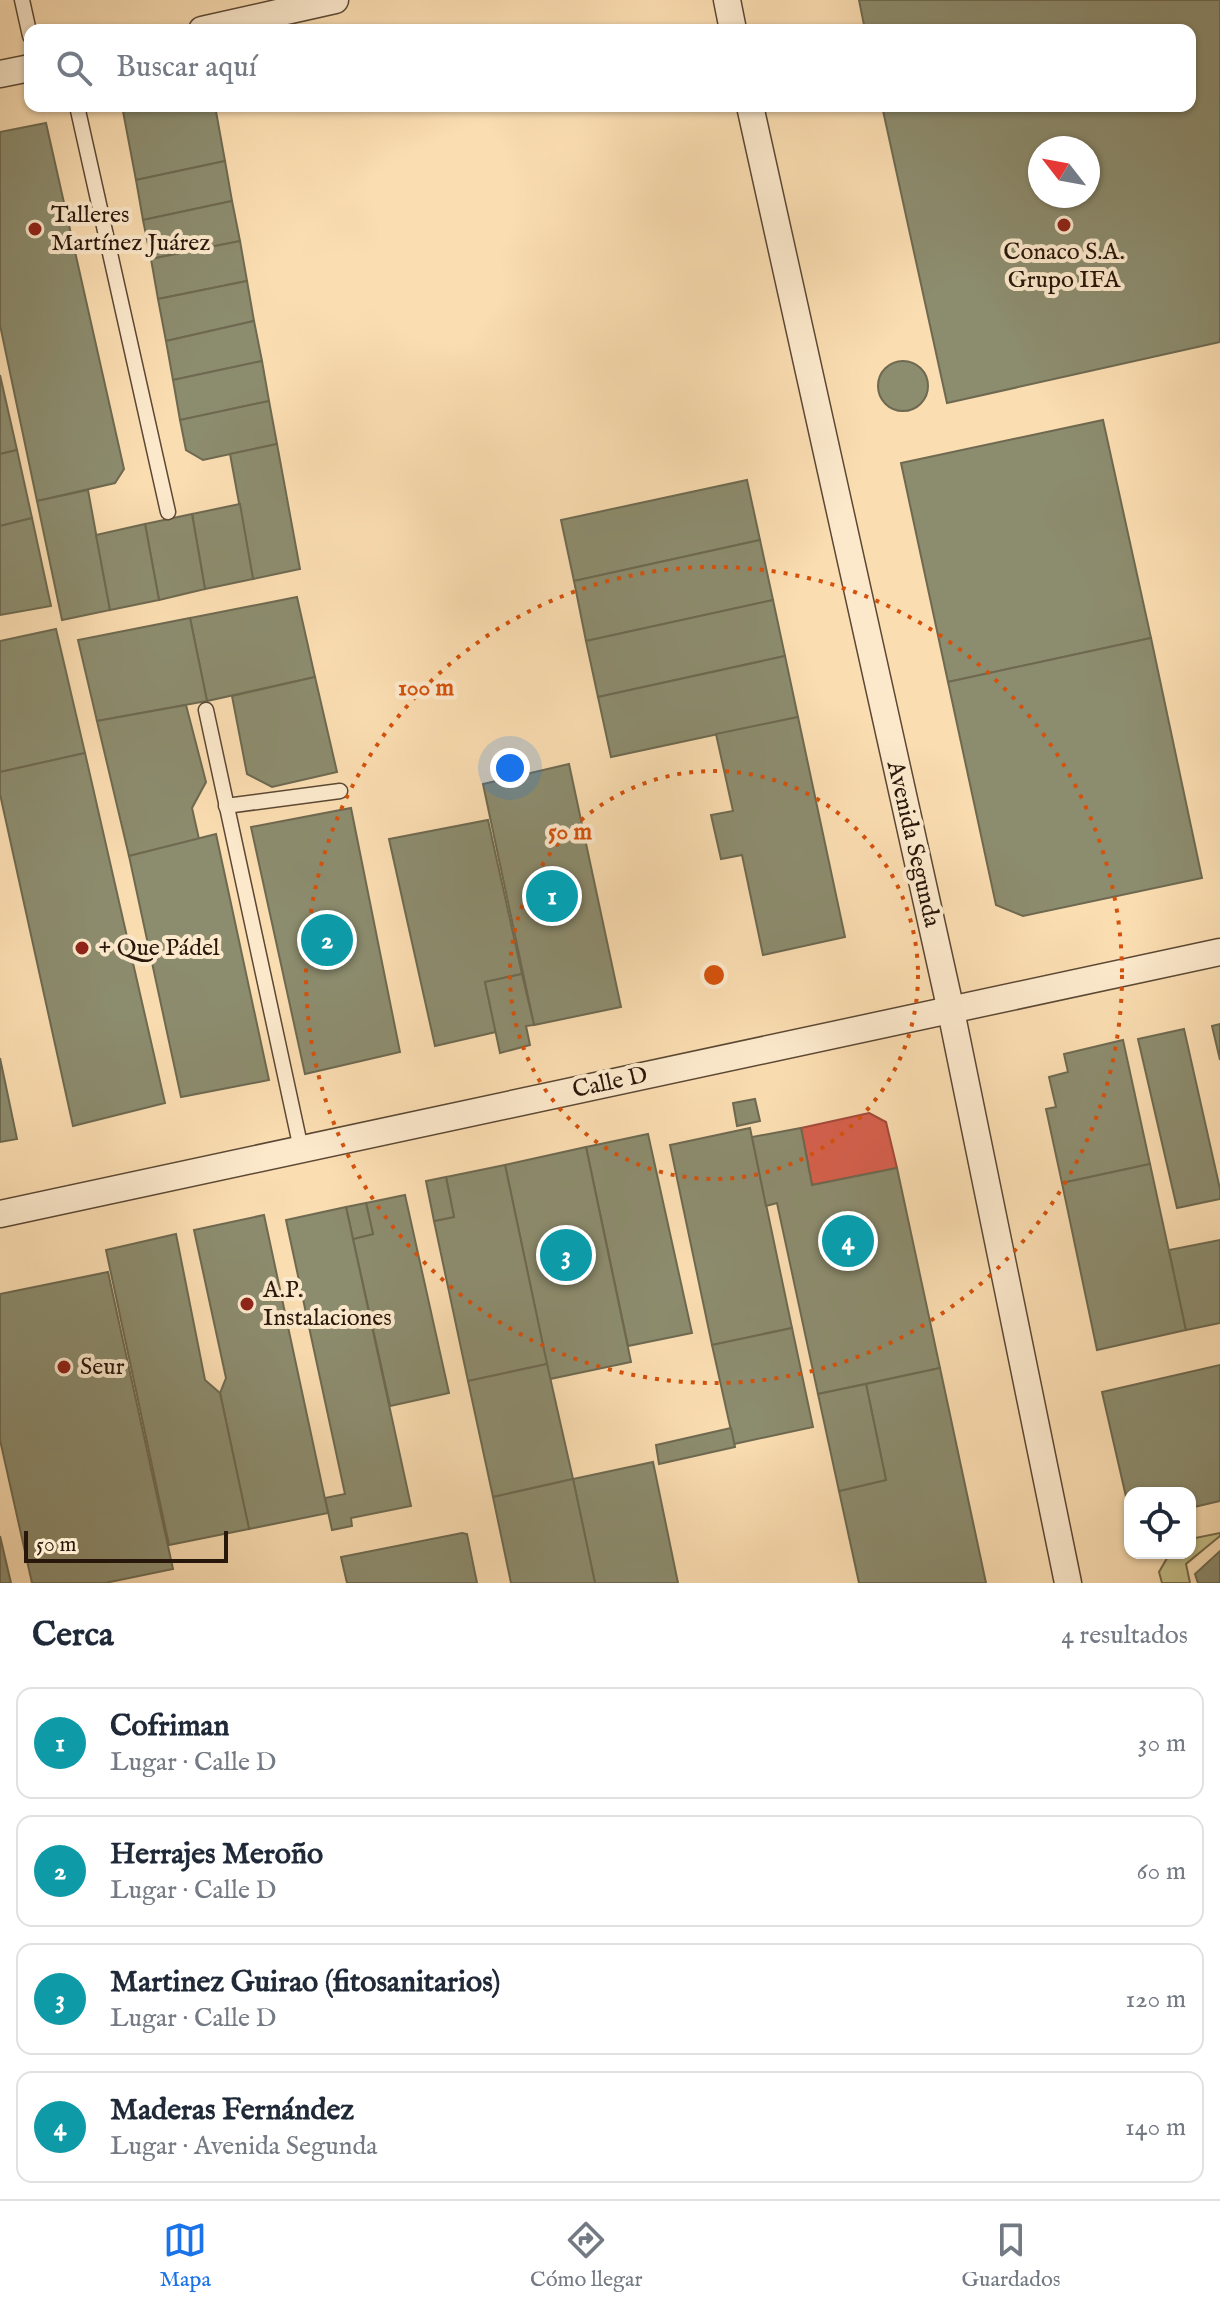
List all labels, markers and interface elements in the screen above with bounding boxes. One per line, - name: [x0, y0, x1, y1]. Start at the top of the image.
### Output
- search box: [24, 24, 1196, 112]
- icon: search: [52, 46, 96, 90]
- text: Buscar aquí: [116, 49, 257, 87]
- north arrow: [1028, 136, 1100, 208]
- place label: Talleres Martínez Juárez: [51, 200, 210, 259]
- marker: Conaco S.A. Grupo IFA: [1055, 216, 1073, 234]
- marker: Talleres Martínez Juárez: [26, 220, 44, 238]
- place label: Conaco S.A. Grupo IFA: [1003, 237, 1125, 296]
- text: 100 m: [398, 673, 455, 704]
- your location: [490, 748, 530, 788]
- street label: Avenida Segunda: [879, 757, 947, 931]
- text: 50 m: [548, 817, 593, 848]
- pin: 1: [526, 866, 578, 926]
- pin: 2: [301, 910, 353, 970]
- place label: + Que Pádel: [98, 933, 220, 964]
- marker: + Que Pádel: [73, 939, 91, 957]
- centre of rings: [700, 961, 728, 989]
- street label: Calle D: [570, 1060, 650, 1106]
- pin: 4: [822, 1211, 874, 1271]
- pin: 3: [540, 1225, 592, 1285]
- place label: A.P. Instalaciones: [262, 1275, 392, 1334]
- marker: A.P. Instalaciones: [238, 1295, 256, 1313]
- place label: Seur: [80, 1352, 125, 1383]
- marker: Seur: [55, 1358, 73, 1376]
- map controls: [1124, 1487, 1196, 1559]
- button: locate: [1124, 1487, 1196, 1559]
- scale bar: [24, 1527, 228, 1563]
- text: 50 m: [36, 1531, 77, 1559]
- text: Cerca: [32, 1614, 114, 1657]
- text: 4 resultados: [1061, 1619, 1188, 1652]
- text: Cofriman: [110, 1708, 230, 1746]
- text: 1: [55, 1727, 65, 1760]
- text: 30 m: [1138, 1727, 1186, 1760]
- text: Lugar · Calle D: [110, 1746, 276, 1779]
- text: Herrajes Meroño: [110, 1836, 323, 1874]
- text: 2: [54, 1855, 66, 1888]
- text: 60 m: [1137, 1855, 1186, 1888]
- text: Lugar · Calle D: [110, 1874, 276, 1907]
- text: Martinez Guirao (fitosanitarios): [110, 1964, 500, 2002]
- text: 3: [55, 1983, 65, 2016]
- text: 120 m: [1126, 1983, 1186, 2016]
- text: Lugar · Calle D: [110, 2002, 276, 2035]
- text: Maderas Fernández: [110, 2092, 354, 2130]
- text: 4: [54, 2111, 66, 2144]
- text: 140 m: [1125, 2111, 1186, 2144]
- text: Lugar · Avenida Segunda: [110, 2130, 378, 2163]
- tab: Mapa: [159, 2218, 211, 2294]
- tab: Cómo llegar: [530, 2218, 643, 2294]
- tab: Guardados: [962, 2218, 1061, 2294]

